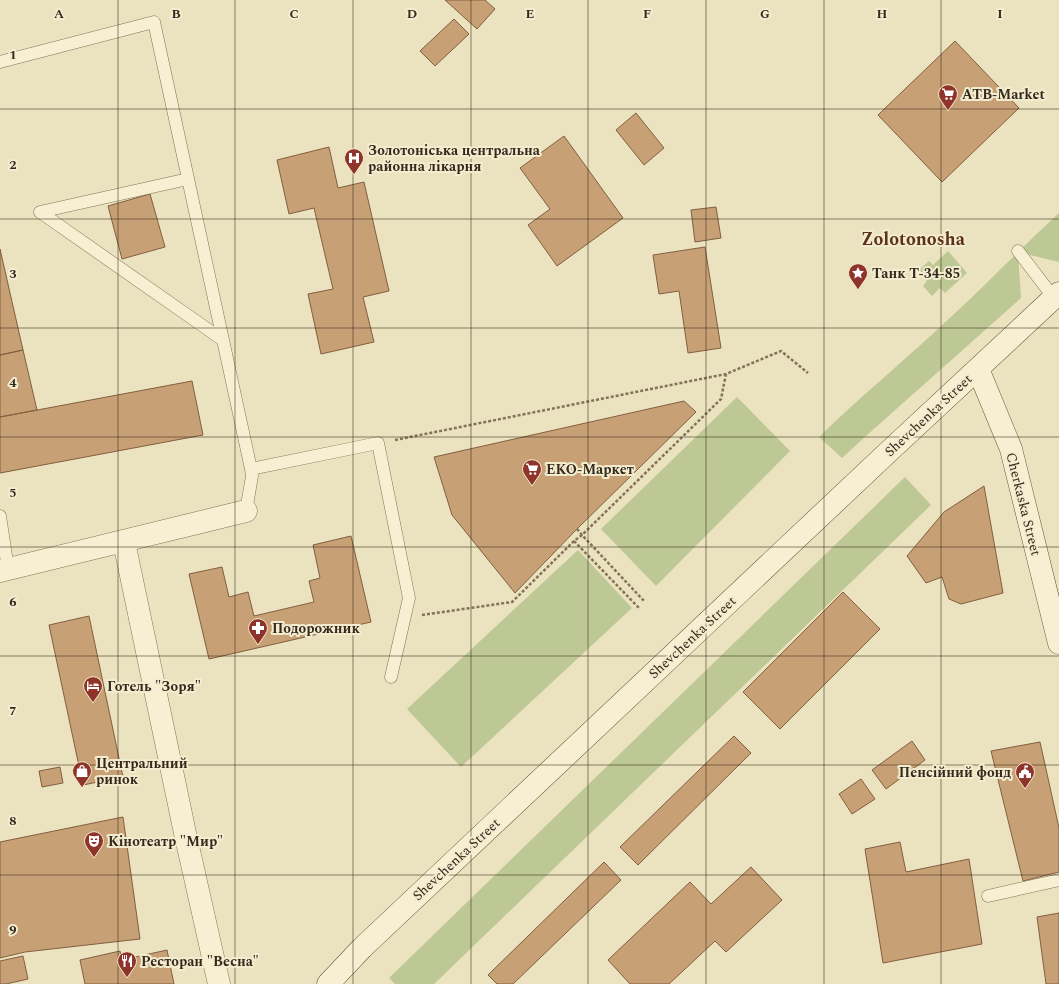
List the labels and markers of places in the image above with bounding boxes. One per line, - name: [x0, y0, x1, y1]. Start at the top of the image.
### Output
- supermarket icon: ATB-Market: [937, 83, 959, 111]
- place label: ATB-Market: [962, 84, 1045, 105]
- place label: Золотоніська центральна районна лікарня: [368, 140, 541, 177]
- hospital icon: Золотоніська центральна районна лікарня: [343, 147, 365, 175]
- place icon: Танк Т-34-85: [847, 262, 869, 290]
- place label: Танк Т-34-85: [872, 263, 960, 284]
- supermarket icon: ЕКО-Маркет: [521, 458, 543, 486]
- place label: ЕКО-Маркет: [546, 459, 634, 480]
- pharmacy icon: Подорожник: [247, 617, 269, 645]
- place label: Подорожник: [272, 618, 361, 639]
- hotel icon: Готель "Зоря": [82, 675, 104, 703]
- place label: Готель "Зоря": [107, 676, 201, 697]
- place label: Центральний ринок: [96, 753, 188, 790]
- shop icon: Центральний ринок: [71, 760, 93, 788]
- public building icon: Пенсійний фонд: [1014, 761, 1036, 789]
- place label: Пенсійний фонд: [899, 762, 1011, 783]
- theatre icon: Кінотеатр "Мир": [83, 830, 105, 858]
- place label: Кінотеатр "Мир": [108, 831, 223, 852]
- restaurant icon: Ресторан "Весна": [116, 950, 138, 978]
- place label: Ресторан "Весна": [141, 951, 259, 972]

